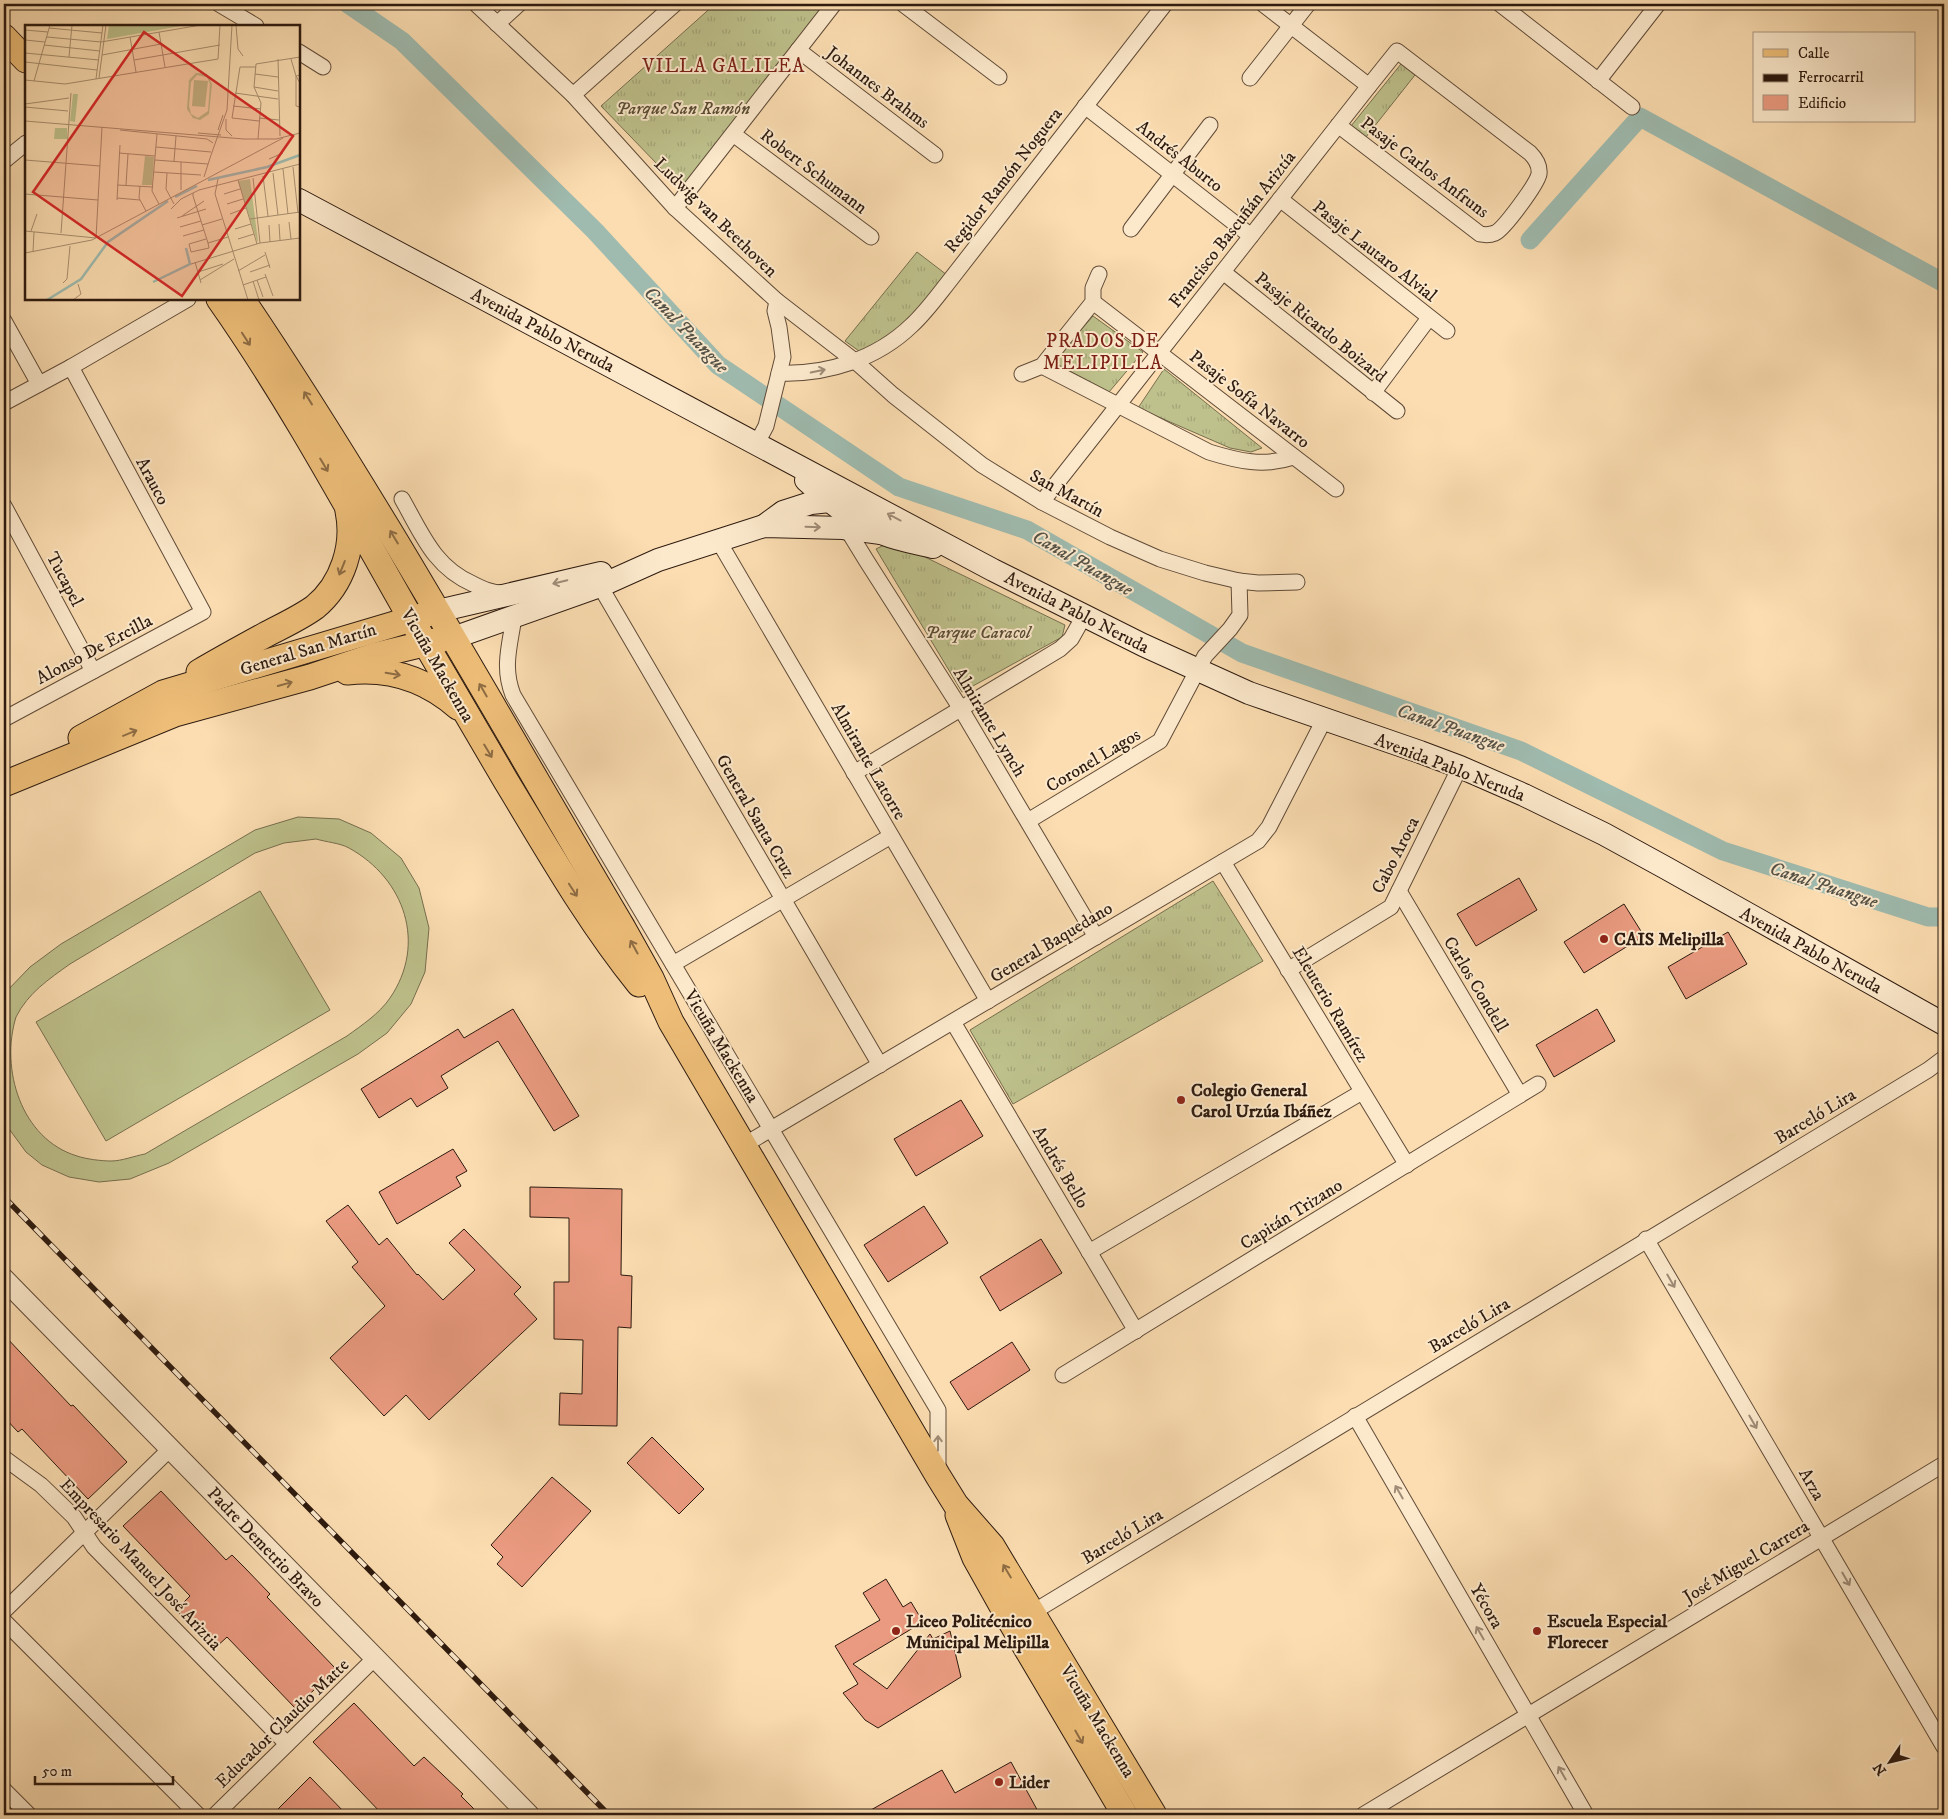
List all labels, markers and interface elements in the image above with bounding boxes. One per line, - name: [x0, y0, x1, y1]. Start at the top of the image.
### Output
- inset map: [25, 25, 300, 300]
- legend: [1753, 32, 1916, 122]
- street label: Johannes Brahms: [820, 41, 933, 134]
- text: Calle: [1798, 44, 1830, 63]
- district label: VILLA GALILEA: [642, 55, 805, 78]
- text: Ferrocarril: [1798, 68, 1864, 87]
- text: Edificio: [1798, 94, 1846, 113]
- park label: Parque San Ramón: [616, 98, 750, 120]
- street label: Regidor Ramón Noguera: [940, 103, 1068, 258]
- street label: Pasaje Carlos Anfruns: [1356, 112, 1493, 223]
- street label: Andrés Aburto: [1132, 116, 1227, 197]
- street label: Robert Schumann: [756, 124, 872, 219]
- street label: Francisco Bascuñán Ariztía: [1165, 146, 1301, 312]
- street label: Ludwig van Beethoven: [649, 153, 782, 283]
- street label: Pasaje Lautaro Alvial: [1308, 196, 1441, 308]
- street label: Pasaje Ricardo Boizard: [1250, 268, 1391, 388]
- water label: Canal Puangue: [639, 282, 734, 379]
- street label: Avenida Pablo Neruda: [467, 284, 618, 378]
- district label: PRADOS DE MELIPILLA: [1043, 330, 1163, 375]
- one-way arrow: [241, 332, 251, 346]
- street label: Pasaje Sofía Navarro: [1185, 346, 1314, 454]
- one-way arrow: [809, 365, 825, 375]
- one-way arrow: [303, 392, 313, 406]
- street label: Arauco: [130, 454, 174, 509]
- one-way arrow: [319, 457, 329, 471]
- street label: San Martín: [1026, 465, 1108, 523]
- one-way arrow: [887, 512, 902, 521]
- one-way arrow: [804, 523, 820, 532]
- water label: Canal Puangue: [1028, 525, 1137, 602]
- one-way arrow: [388, 530, 398, 544]
- street label: Tucapel: [41, 549, 88, 611]
- one-way arrow: [337, 560, 346, 575]
- street label: Avenida Pablo Neruda: [1001, 567, 1153, 659]
- one-way arrow: [552, 578, 568, 587]
- street label: Vicuña Mackenna: [395, 604, 479, 727]
- street label: Alonso De Ercilla: [33, 610, 157, 690]
- street label: General San Martín: [237, 619, 380, 681]
- park label: Parque Caracol: [925, 622, 1033, 644]
- street label: Almirante Lynch: [948, 664, 1031, 782]
- one-way arrow: [385, 669, 401, 679]
- one-way arrow: [276, 679, 292, 688]
- one-way arrow: [478, 683, 488, 697]
- street label: Almirante Latorre: [826, 699, 911, 824]
- water label: Canal Puangue: [1394, 699, 1508, 758]
- street label: Coronel Lagos: [1042, 724, 1145, 798]
- one-way arrow: [122, 727, 137, 737]
- street label: Avenida Pablo Neruda: [1371, 729, 1528, 807]
- one-way arrow: [484, 743, 494, 757]
- street label: General Santa Cruz: [711, 751, 800, 882]
- street label: Cabo Aroca: [1367, 813, 1425, 897]
- water label: Canal Puangue: [1767, 857, 1881, 914]
- one-way arrow: [568, 882, 578, 896]
- street label: General Baquedano: [986, 897, 1117, 988]
- street label: Avenida Pablo Neruda: [1736, 903, 1886, 999]
- place label: CAIS Melipilla: [1614, 929, 1724, 951]
- street label: Carlos Condell: [1438, 933, 1513, 1037]
- marker: CAIS Melipilla: [1598, 933, 1610, 945]
- one-way arrow: [628, 941, 638, 955]
- street label: Eleuterio Ramírez: [1287, 943, 1373, 1067]
- street label: Vicuña Mackenna: [678, 985, 764, 1107]
- place label: Colegio General Carol Urzúa Ibáñez: [1191, 1080, 1332, 1123]
- street label: Barceló Lira: [1771, 1084, 1860, 1150]
- marker: Colegio General Carol Urzúa Ibáñez: [1175, 1094, 1187, 1106]
- street label: Andrés Bello: [1027, 1122, 1093, 1213]
- street label: Capitán Trizano: [1236, 1175, 1347, 1255]
- one-way arrow: [1667, 1274, 1677, 1288]
- street label: Barceló Lira: [1425, 1293, 1514, 1359]
- one-way arrow: [1749, 1414, 1759, 1428]
- one-way arrow: [933, 1436, 943, 1452]
- street label: Arza: [1793, 1464, 1829, 1505]
- street label: Empresario Manuel José Ariztia: [55, 1474, 226, 1656]
- street label: Padre Demetrio Bravo: [202, 1483, 329, 1613]
- one-way arrow: [1393, 1485, 1403, 1500]
- street label: Barceló Lira: [1078, 1504, 1167, 1570]
- street label: José Miguel Carrera: [1678, 1515, 1814, 1609]
- one-way arrow: [1002, 1565, 1012, 1579]
- one-way arrow: [1842, 1572, 1852, 1586]
- street label: Yécora: [1464, 1580, 1508, 1633]
- place label: Liceo Politécnico Municipal Melipilla: [906, 1611, 1049, 1654]
- place label: Escuela Especial Florecer: [1547, 1611, 1668, 1654]
- marker: Liceo Politécnico Municipal Melipilla: [890, 1625, 902, 1637]
- marker: Escuela Especial Florecer: [1531, 1625, 1543, 1637]
- one-way arrow: [1475, 1626, 1485, 1640]
- street label: Educador Claudio Matte: [211, 1654, 354, 1793]
- street label: Vicuña Mackenna: [1054, 1660, 1140, 1782]
- one-way arrow: [1075, 1729, 1084, 1744]
- north arrow: [1866, 1736, 1916, 1786]
- scale bar: [35, 1754, 172, 1786]
- text: N: [1869, 1759, 1891, 1779]
- text: 50 m: [42, 1762, 72, 1781]
- one-way arrow: [1556, 1767, 1566, 1781]
- place label: Lider: [1009, 1772, 1050, 1794]
- marker: Lider: [993, 1776, 1005, 1788]

